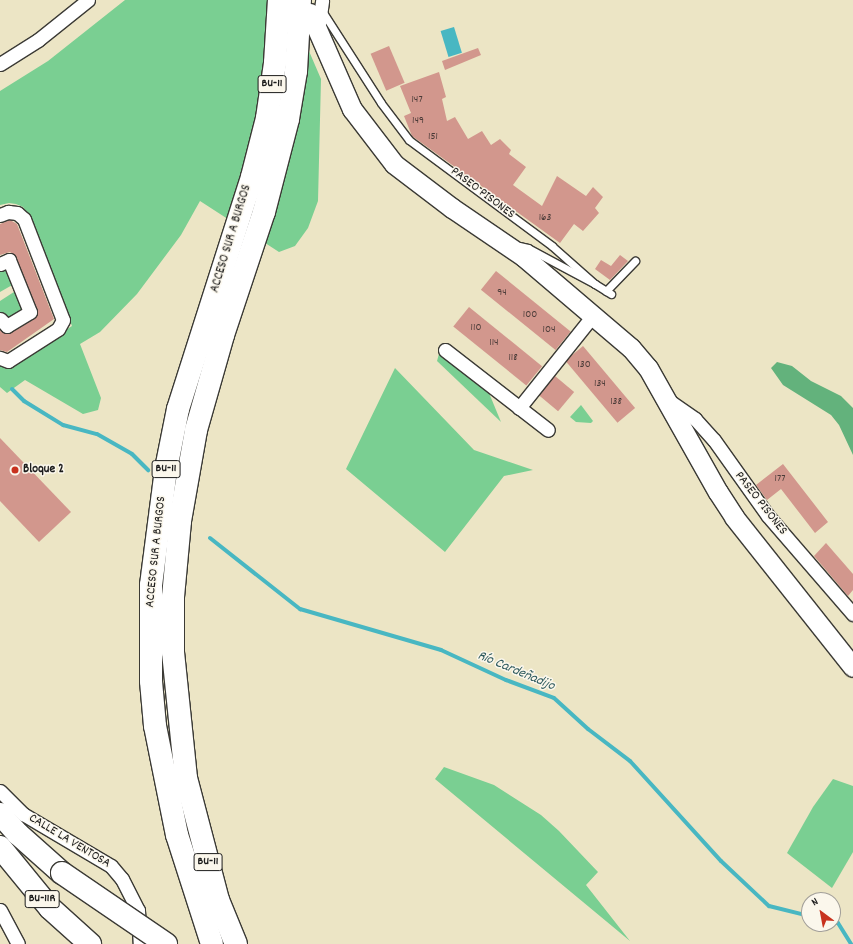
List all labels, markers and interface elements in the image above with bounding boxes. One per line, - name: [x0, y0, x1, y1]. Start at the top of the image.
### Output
- road number: BU-11: [257, 74, 287, 94]
- house number: 147: [411, 93, 423, 107]
- house number: 149: [412, 114, 424, 128]
- house number: 151: [428, 130, 438, 144]
- street label: PASEO PISONES: [447, 165, 517, 223]
- street label: ACCESO SUR A BURGOS: [208, 183, 256, 295]
- house number: 163: [539, 211, 551, 225]
- house number: 94: [497, 286, 507, 300]
- house number: 100: [523, 308, 537, 322]
- house number: 110: [471, 321, 481, 335]
- house number: 104: [543, 323, 555, 337]
- house number: 114: [489, 336, 499, 350]
- house number: 118: [508, 351, 518, 365]
- house number: 130: [577, 358, 591, 372]
- house number: 134: [594, 377, 606, 391]
- house number: 138: [610, 395, 622, 409]
- road number: BU-11: [151, 459, 181, 479]
- place label: Bloque 2: [23, 462, 64, 478]
- marker: Bloque 2: [10, 465, 20, 475]
- street label: PASEO PISONES: [730, 469, 790, 539]
- house number: 177: [775, 472, 785, 486]
- street label: ACCESO SUR A BURGOS: [143, 496, 171, 608]
- water label: Río Cardeñadijo: [475, 647, 557, 695]
- street label: CALLE LA VENTOSA: [25, 811, 113, 873]
- road number: BU-11: [193, 852, 223, 872]
- road number: BU-11R: [24, 889, 60, 909]
- north arrow: [801, 892, 841, 932]
- text: N: [809, 894, 822, 911]

